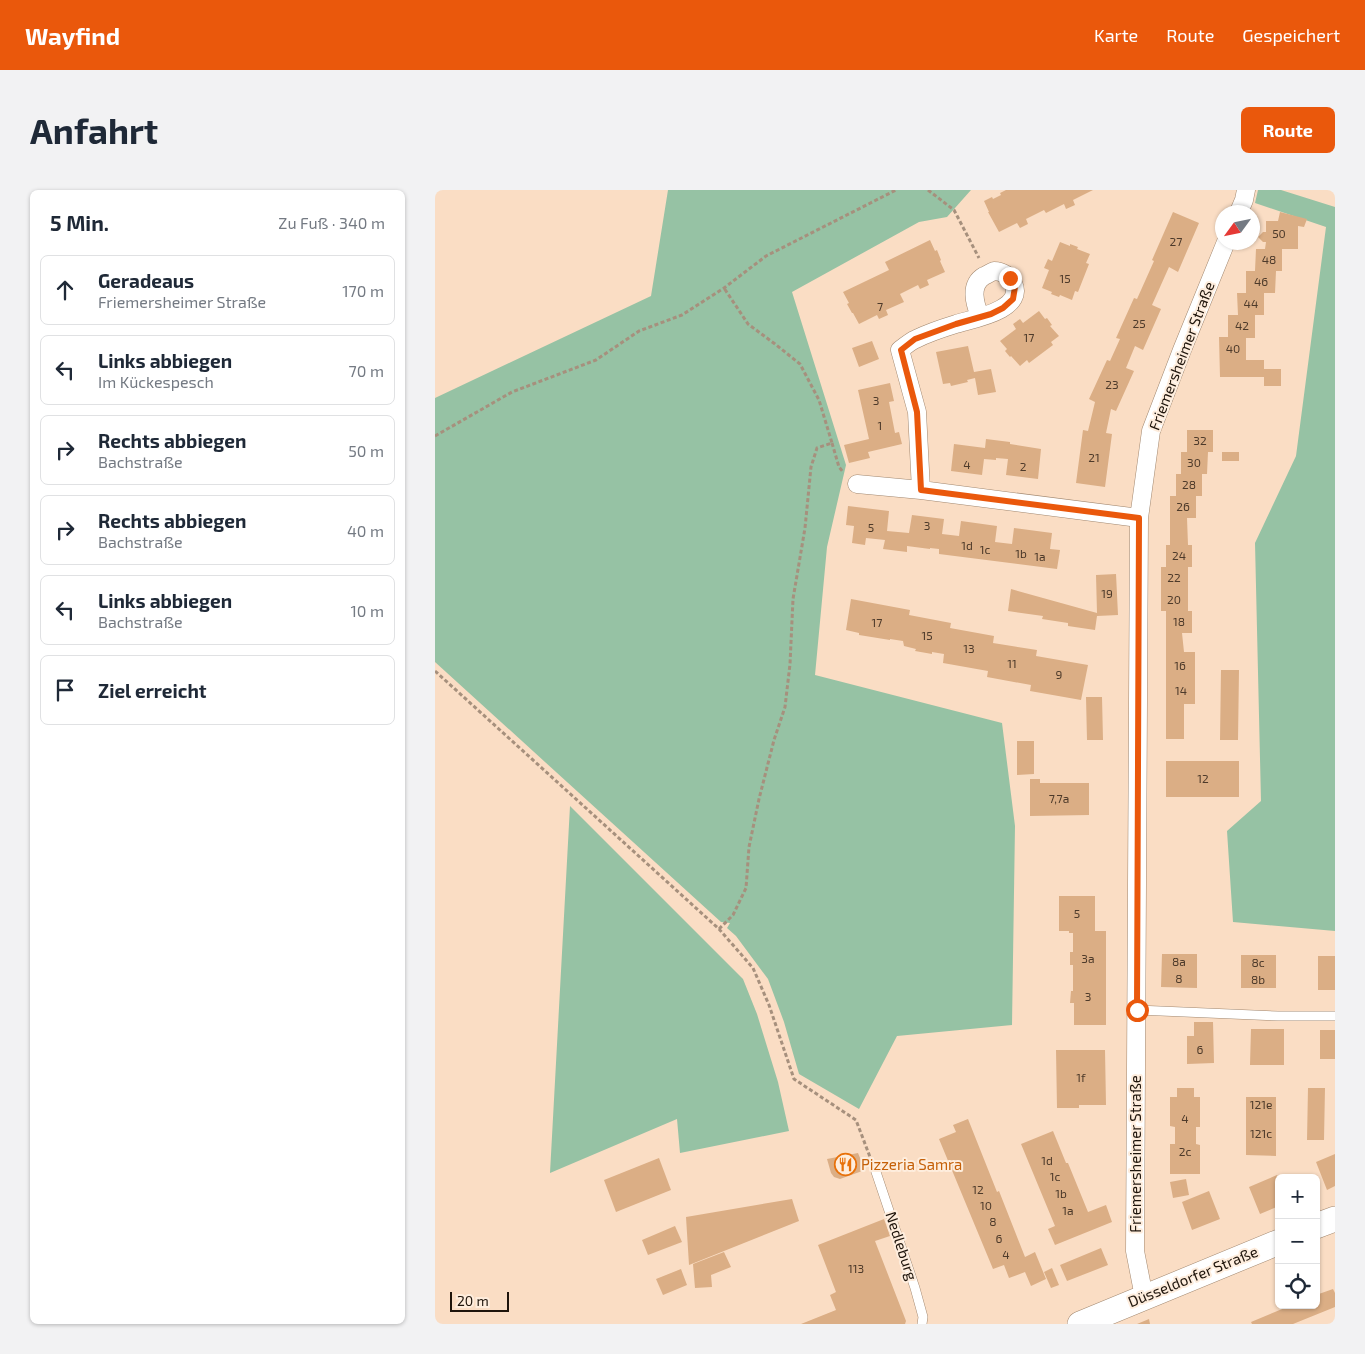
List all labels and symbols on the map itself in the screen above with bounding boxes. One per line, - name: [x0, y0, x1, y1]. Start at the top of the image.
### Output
- north arrow: [1215, 205, 1260, 250]
- house number: 50: [1272, 226, 1286, 240]
- house number: 27: [1170, 234, 1182, 248]
- house number: 48: [1262, 252, 1276, 266]
- route end: [999, 267, 1022, 290]
- house number: 15: [1059, 271, 1071, 285]
- house number: 46: [1254, 274, 1268, 288]
- street label: Friemersheimer Straße: [1144, 279, 1218, 432]
- house number: 44: [1244, 296, 1258, 310]
- house number: 7: [877, 299, 883, 313]
- house number: 25: [1132, 316, 1146, 330]
- house number: 42: [1235, 318, 1249, 332]
- house number: 17: [1024, 330, 1034, 344]
- house number: 40: [1226, 341, 1240, 355]
- house number: 23: [1105, 377, 1119, 391]
- house number: 3: [873, 393, 879, 407]
- house number: 1: [878, 418, 882, 432]
- house number: 32: [1193, 433, 1207, 447]
- house number: 21: [1088, 450, 1100, 464]
- house number: 30: [1187, 455, 1201, 469]
- house number: 4: [963, 457, 971, 471]
- house number: 2: [1020, 459, 1027, 473]
- house number: 28: [1182, 477, 1196, 491]
- house number: 26: [1176, 499, 1190, 513]
- house number: 3: [924, 518, 930, 532]
- house number: 5: [868, 520, 874, 534]
- house number: 1d: [961, 538, 973, 552]
- house number: 1c: [980, 542, 990, 556]
- house number: 1b: [1015, 546, 1027, 560]
- house number: 24: [1172, 548, 1186, 562]
- house number: 1a: [1034, 549, 1046, 563]
- house number: 22: [1167, 570, 1181, 584]
- house number: 19: [1101, 586, 1113, 600]
- house number: 20: [1167, 592, 1181, 606]
- house number: 18: [1173, 614, 1185, 628]
- house number: 17: [872, 615, 882, 629]
- house number: 15: [921, 628, 933, 642]
- house number: 13: [963, 641, 975, 655]
- house number: 11: [1007, 656, 1017, 670]
- house number: 16: [1174, 658, 1186, 672]
- house number: 9: [1056, 667, 1063, 681]
- house number: 14: [1175, 683, 1187, 697]
- house number: 12: [1197, 771, 1209, 785]
- house number: 7,7a: [1049, 791, 1069, 805]
- house number: 5: [1074, 906, 1080, 920]
- house number: 3a: [1081, 951, 1095, 965]
- house number: 8a: [1172, 954, 1186, 968]
- house number: 8c: [1251, 955, 1265, 969]
- house number: 8: [1175, 971, 1183, 985]
- house number: 8b: [1251, 972, 1265, 986]
- house number: 3: [1085, 989, 1091, 1003]
- route start: [1126, 999, 1149, 1022]
- house number: 6: [1197, 1042, 1204, 1056]
- house number: 1f: [1076, 1070, 1086, 1084]
- street label: Friemersheimer Straße: [1126, 1075, 1144, 1233]
- house number: 121e: [1250, 1097, 1272, 1111]
- house number: 4: [1181, 1111, 1189, 1125]
- house number: 121c: [1250, 1126, 1272, 1140]
- house number: 2c: [1179, 1144, 1191, 1158]
- restaurant icon: Pizzeria Samra: [833, 1153, 857, 1177]
- house number: 1d: [1041, 1153, 1053, 1167]
- place label: Pizzeria Samra: [861, 1155, 962, 1173]
- house number: 1c: [1050, 1169, 1060, 1183]
- house number: 12: [972, 1182, 984, 1196]
- house number: 1b: [1055, 1186, 1067, 1200]
- house number: 10: [980, 1198, 992, 1212]
- house number: 1a: [1062, 1203, 1074, 1217]
- street label: Nedleburg: [882, 1209, 922, 1283]
- house number: 8: [989, 1214, 997, 1228]
- house number: 6: [996, 1231, 1003, 1245]
- street label: Düsseldorfer Straße: [1125, 1242, 1260, 1310]
- house number: 4: [1002, 1247, 1010, 1261]
- house number: 113: [848, 1261, 864, 1275]
- scale bar: [450, 1289, 509, 1312]

